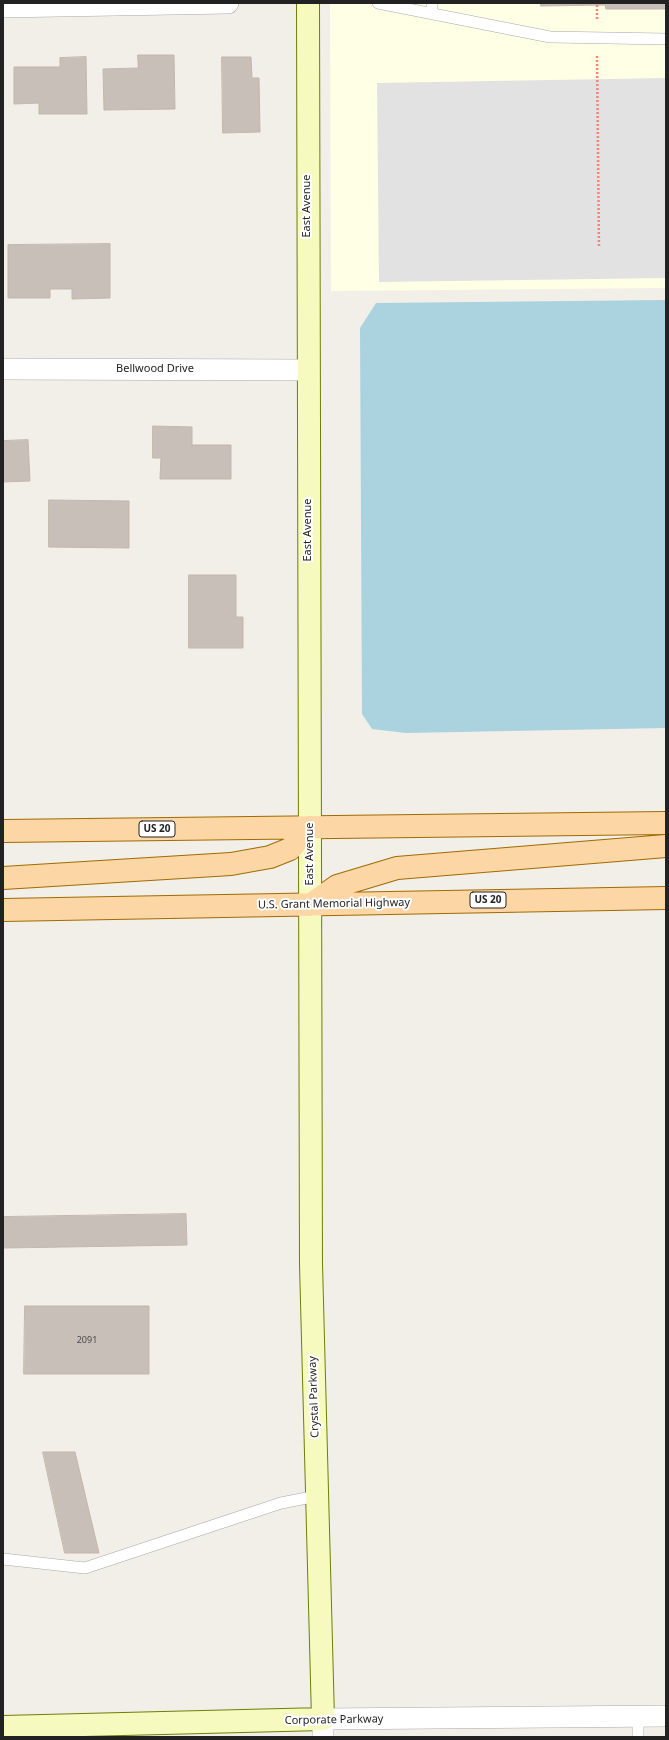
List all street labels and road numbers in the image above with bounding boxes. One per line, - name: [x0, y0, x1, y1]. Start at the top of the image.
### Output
- street label: East Avenue: [300, 174, 314, 238]
- street label: Bellwood Drive: [116, 362, 194, 376]
- street label: East Avenue: [301, 498, 315, 562]
- road number: US 20: [139, 821, 175, 837]
- street label: East Avenue: [303, 822, 317, 886]
- road number: US 20: [470, 892, 506, 908]
- street label: U.S. Grant Memorial Highway: [258, 896, 410, 912]
- street label: Crystal Parkway: [306, 1356, 322, 1438]
- street label: Corporate Parkway: [285, 1713, 383, 1727]

